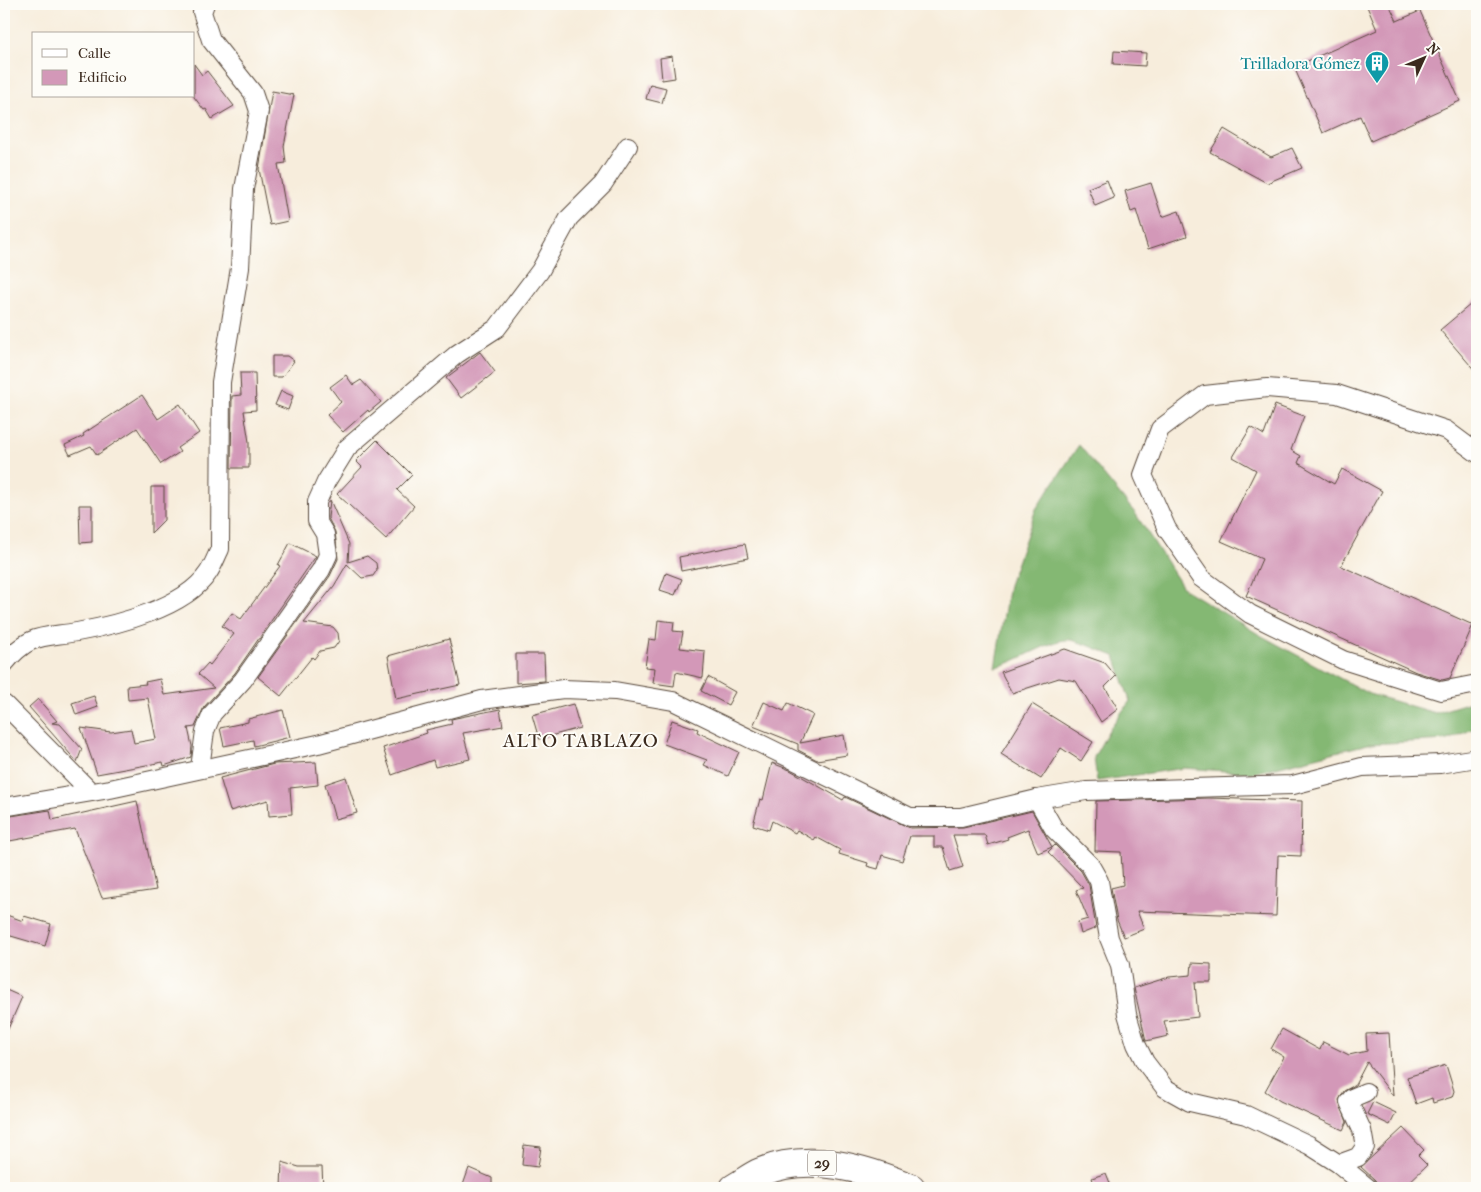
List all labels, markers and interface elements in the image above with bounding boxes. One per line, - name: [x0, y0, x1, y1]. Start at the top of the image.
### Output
- legend: [32, 32, 195, 98]
- north arrow: [1398, 32, 1448, 82]
- text: N: [1423, 40, 1443, 59]
- text: Calle: [78, 44, 111, 62]
- building icon: Trilladora Gómez: [1364, 50, 1390, 84]
- place label: Trilladora Gómez: [1241, 54, 1360, 73]
- text: Edificio: [78, 68, 127, 86]
- district label: ALTO TABLAZO: [502, 730, 659, 752]
- road number: 29: [808, 1150, 836, 1176]

